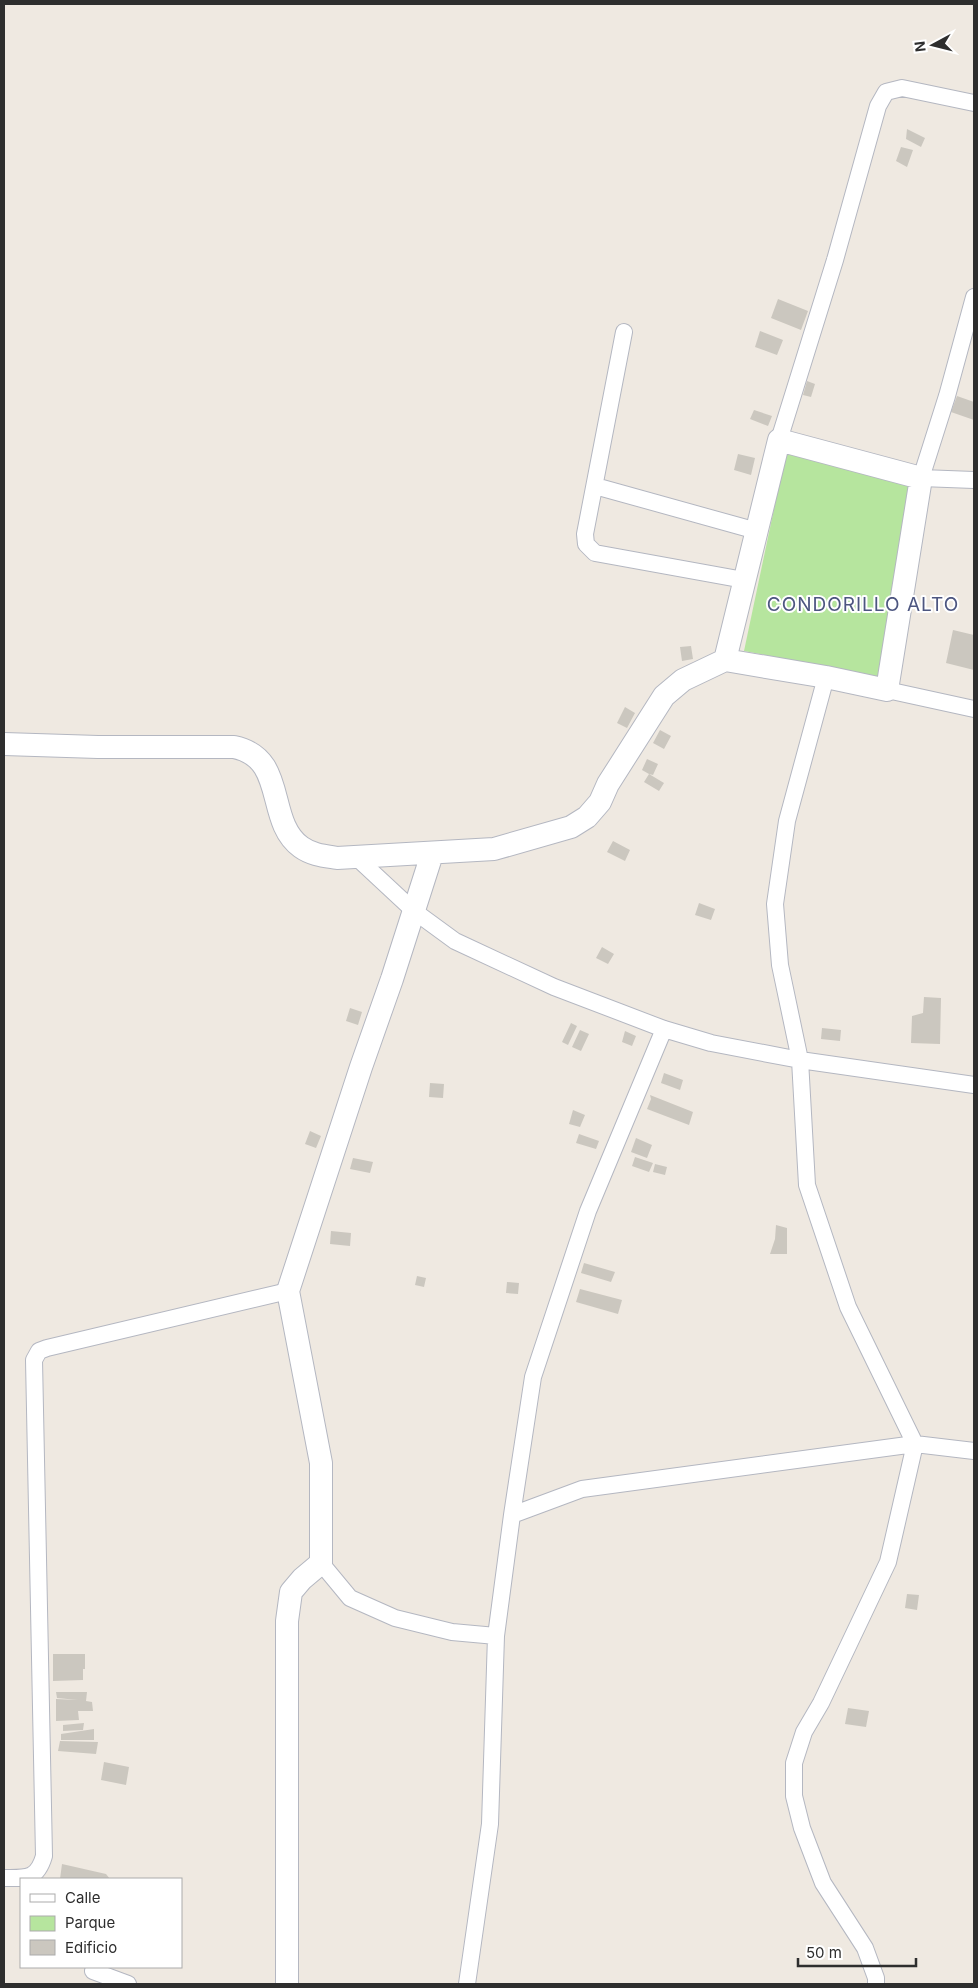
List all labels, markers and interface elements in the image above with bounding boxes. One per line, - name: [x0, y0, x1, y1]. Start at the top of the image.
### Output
- north arrow: [908, 20, 958, 70]
- text: N: [911, 40, 929, 53]
- district label: CONDORILLO ALTO: [767, 593, 959, 616]
- legend: [20, 1878, 182, 1968]
- text: Calle: [65, 1888, 100, 1907]
- text: Parque: [65, 1913, 115, 1932]
- scale bar: [798, 1936, 916, 1968]
- text: Edificio: [65, 1938, 117, 1957]
- text: 50 m: [806, 1943, 842, 1962]

